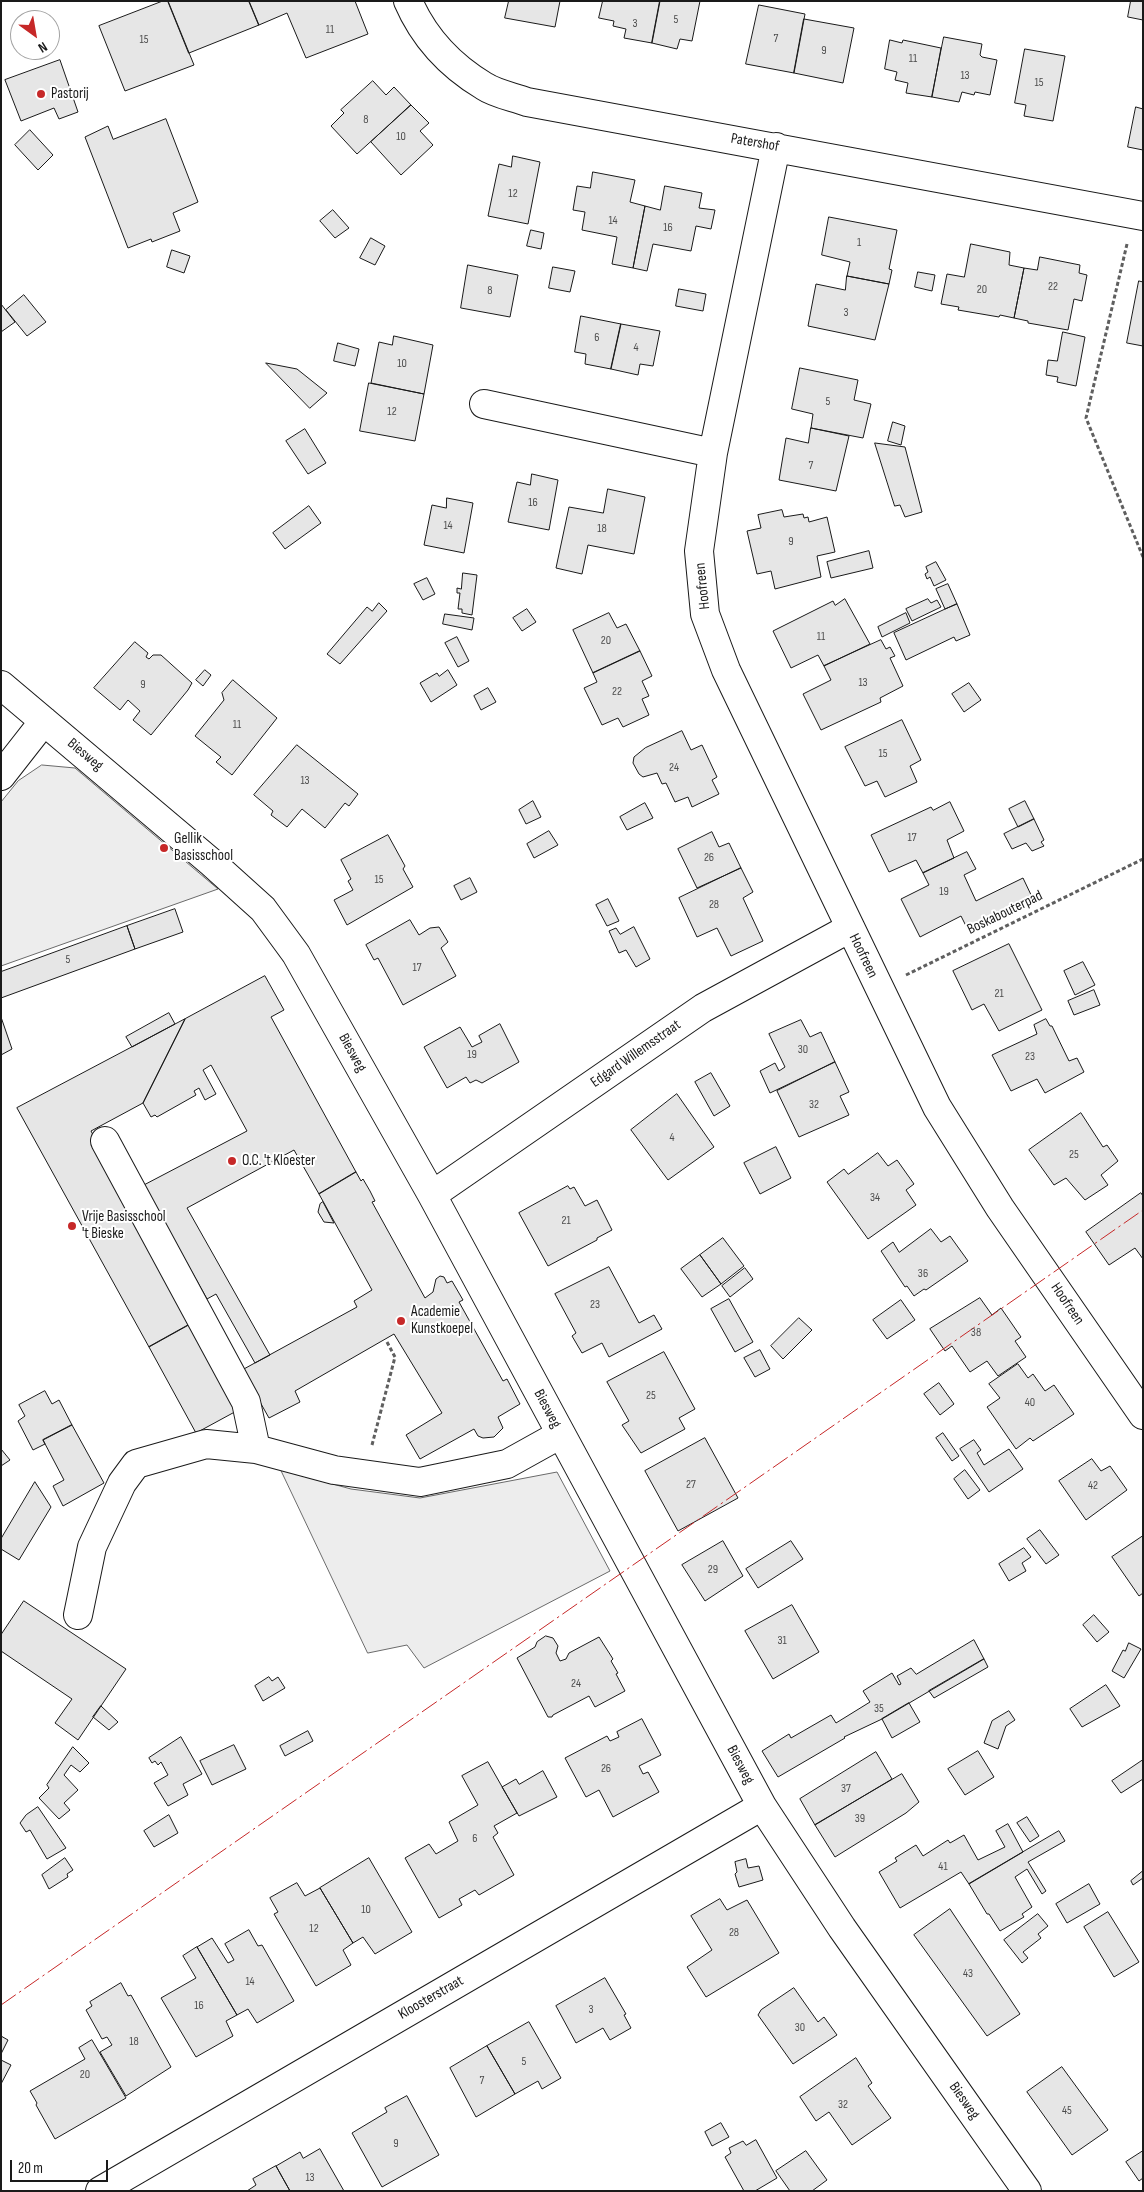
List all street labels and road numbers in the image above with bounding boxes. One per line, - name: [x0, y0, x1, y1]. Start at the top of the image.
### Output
- street label: Patershof: [729, 130, 781, 156]
- street label: Hoofreen: [692, 562, 714, 610]
- street label: Biesweg: [63, 735, 107, 775]
- street label: Boskabouterpad: [964, 887, 1046, 939]
- street label: Hoofreen: [845, 931, 881, 981]
- street label: Edgard Willemsstraat: [588, 1016, 684, 1092]
- street label: Biesweg: [334, 1031, 370, 1075]
- street label: Hoofreen: [1046, 1280, 1088, 1328]
- street label: Biesweg: [529, 1387, 565, 1431]
- street label: Biesweg: [722, 1743, 758, 1787]
- street label: Kloosterstraat: [395, 1972, 467, 2024]
- street label: Biesweg: [945, 2079, 983, 2123]

